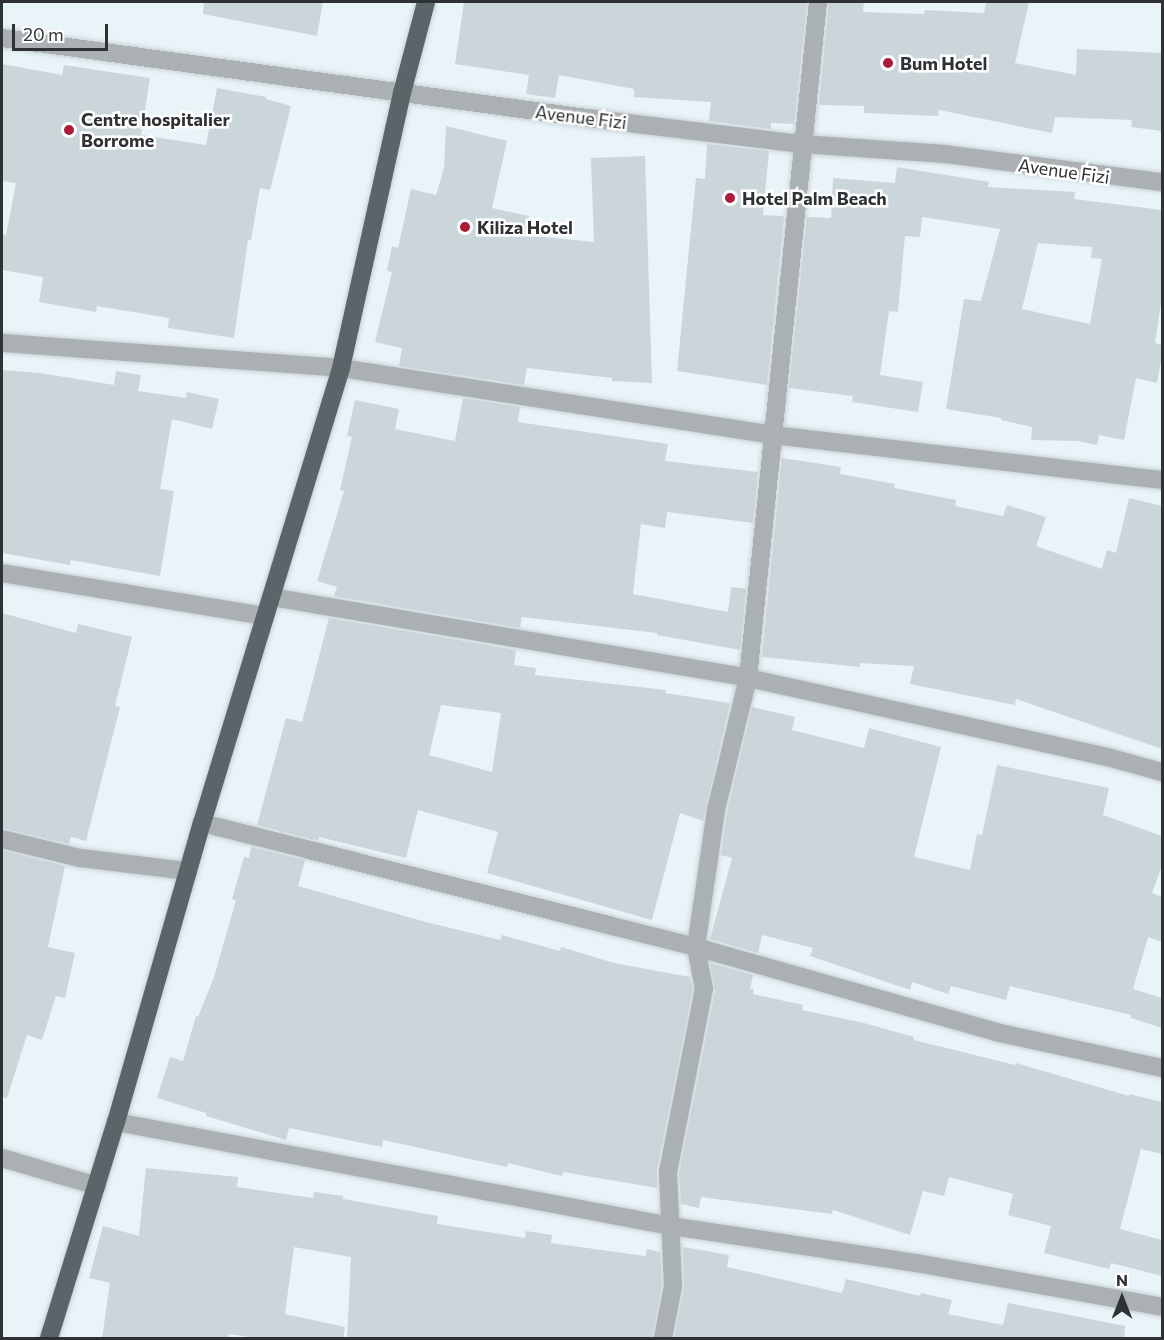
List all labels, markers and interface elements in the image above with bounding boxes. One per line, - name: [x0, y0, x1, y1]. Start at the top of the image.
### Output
- scale bar: [15, 12, 111, 50]
- text: 20 m: [23, 23, 64, 45]
- place label: Bum Hotel: [900, 52, 987, 74]
- marker: Bum Hotel: [881, 56, 895, 70]
- street label: Avenue Fizi: [534, 101, 628, 133]
- place label: Centre hospitalier Borrome: [81, 109, 230, 152]
- marker: Centre hospitalier Borrome: [62, 123, 76, 137]
- street label: Avenue Fizi: [1017, 154, 1111, 188]
- place label: Hotel Palm Beach: [742, 187, 887, 209]
- marker: Hotel Palm Beach: [723, 191, 737, 205]
- place label: Kiliza Hotel: [477, 216, 573, 238]
- marker: Kiliza Hotel: [458, 220, 472, 234]
- north arrow: [1092, 1268, 1152, 1328]
- text: N: [1116, 1270, 1128, 1289]

